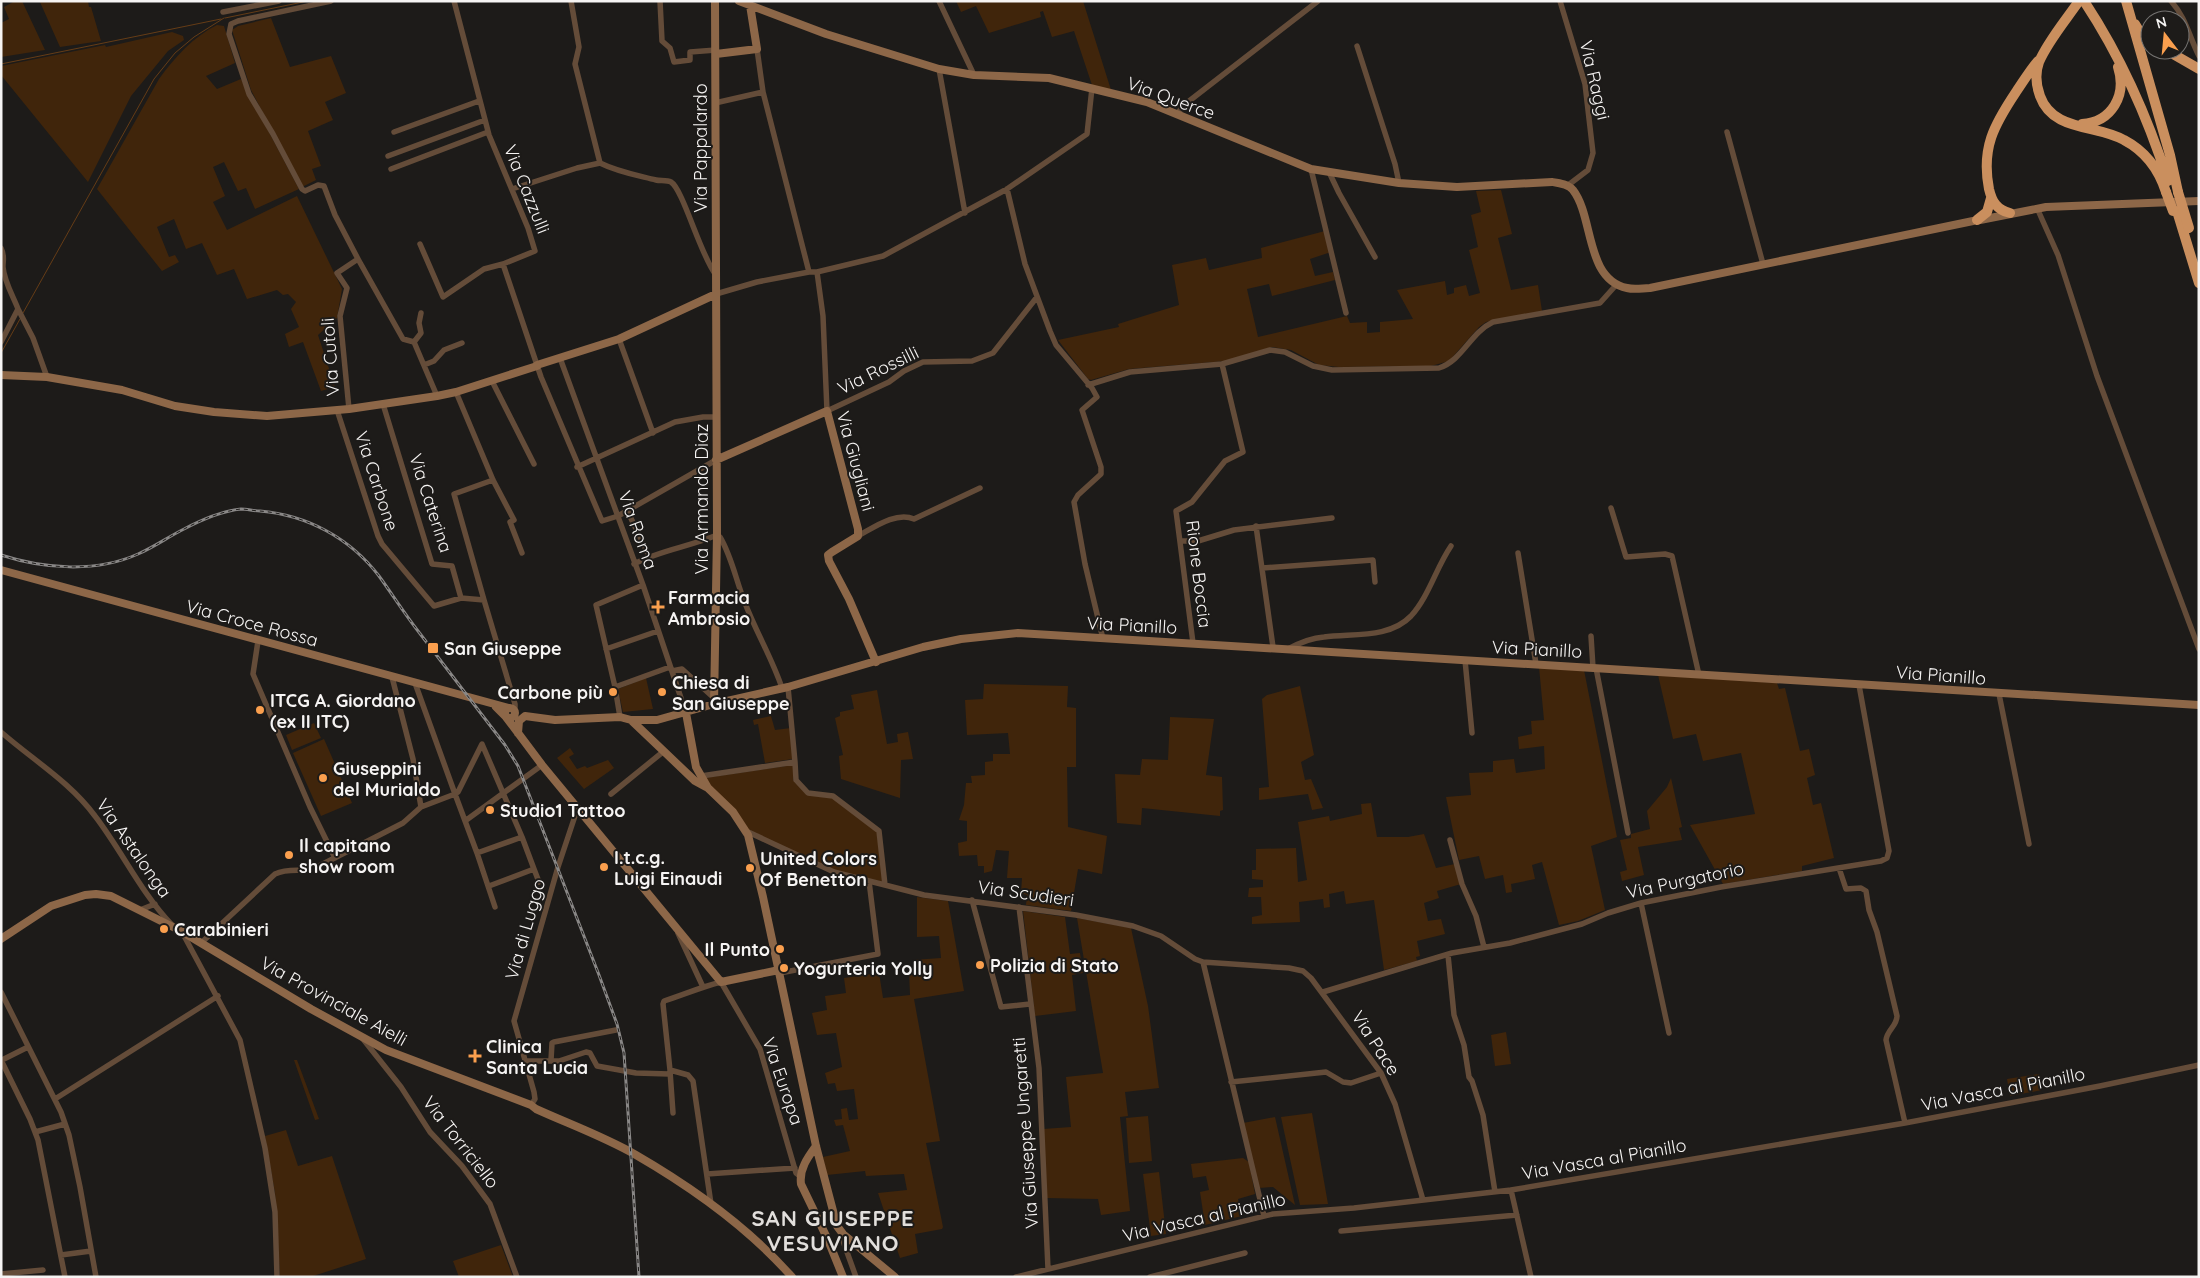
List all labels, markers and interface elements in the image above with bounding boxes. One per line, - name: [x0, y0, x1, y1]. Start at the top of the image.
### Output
- north arrow: [2140, 10, 2190, 60]
- text: N: [2154, 12, 2169, 33]
- street label: Via Raggi: [1575, 38, 1615, 122]
- street label: Via Querce: [1124, 71, 1218, 125]
- street label: Via Pappalardo: [689, 83, 712, 213]
- street label: Via Cazzulli: [499, 141, 555, 237]
- street label: Via Cutoli: [316, 317, 344, 397]
- street label: Via Rossilli: [834, 341, 922, 399]
- street label: Via Giugliani: [832, 409, 880, 513]
- street label: Via Armando Diaz: [690, 424, 713, 574]
- street label: Via Carbone: [350, 428, 404, 534]
- street label: Via Caterina: [404, 451, 458, 555]
- street label: Via Roma: [613, 488, 663, 572]
- street label: Rione Boccia: [1181, 519, 1217, 629]
- place label: Farmacia Ambrosio: [668, 586, 750, 630]
- street label: Via Croce Rossa: [183, 594, 321, 652]
- marker: Farmacia Ambrosio: [652, 601, 664, 613]
- street label: Via Pianillo: [1086, 611, 1178, 639]
- street label: Via Pianillo: [1491, 635, 1583, 663]
- place label: San Giuseppe: [444, 637, 562, 660]
- marker: San Giuseppe: [426, 641, 440, 655]
- street label: Via Pianillo: [1895, 660, 1987, 690]
- place label: Chiesa di San Giuseppe: [672, 671, 790, 715]
- place label: Carbone più: [498, 681, 603, 704]
- marker: Carbone più: [607, 686, 619, 698]
- marker: Chiesa di San Giuseppe: [656, 686, 668, 698]
- place label: ITCG A. Giordano (ex II ITC): [270, 689, 416, 733]
- marker: ITCG A. Giordano (ex II ITC): [254, 704, 266, 716]
- place label: Giuseppini del Murialdo: [333, 757, 441, 801]
- marker: Giuseppini del Murialdo: [317, 772, 329, 784]
- street label: Via Astalonga: [91, 794, 177, 902]
- place label: Studio1 Tattoo: [500, 799, 625, 822]
- marker: Studio1 Tattoo: [484, 804, 496, 816]
- place label: Il capitano show room: [299, 834, 395, 878]
- place label: I.t.c.g. Luigi Einaudi: [614, 846, 722, 890]
- place label: United Colors Of Benetton: [760, 847, 877, 891]
- marker: Il capitano show room: [283, 849, 295, 861]
- street label: Via Purgatorio: [1624, 856, 1746, 904]
- marker: I.t.c.g. Luigi Einaudi: [598, 861, 610, 873]
- marker: United Colors Of Benetton: [744, 862, 756, 874]
- street label: Via Scudieri: [976, 875, 1076, 911]
- street label: Via di Luggo: [500, 876, 550, 982]
- place label: Carabinieri: [174, 918, 269, 941]
- marker: Carabinieri: [158, 923, 170, 935]
- place label: Il Punto: [705, 938, 770, 961]
- marker: Il Punto: [774, 943, 786, 955]
- street label: Via Provinciale Aielli: [257, 951, 411, 1051]
- place label: Polizia di Stato: [990, 954, 1119, 977]
- place label: Yogurteria Yolly: [794, 957, 932, 980]
- marker: Polizia di Stato: [974, 959, 986, 971]
- marker: Yogurteria Yolly: [778, 962, 790, 974]
- street label: Via Pace: [1347, 1006, 1405, 1080]
- street label: Via Europa: [757, 1034, 809, 1128]
- place label: Clinica Santa Lucia: [486, 1035, 588, 1079]
- street label: Via Giuseppe Ungaretti: [1007, 1037, 1043, 1229]
- marker: Clinica Santa Lucia: [468, 1049, 482, 1063]
- street label: Via Vasca al Pianillo: [1919, 1062, 2087, 1116]
- street label: Via Torriciello: [418, 1091, 504, 1193]
- street label: Via Vasca al Pianillo: [1520, 1133, 1688, 1185]
- street label: Via Vasca al Pianillo: [1120, 1187, 1288, 1247]
- district label: SAN GIUSEPPE VESUVIANO: [751, 1204, 915, 1257]

